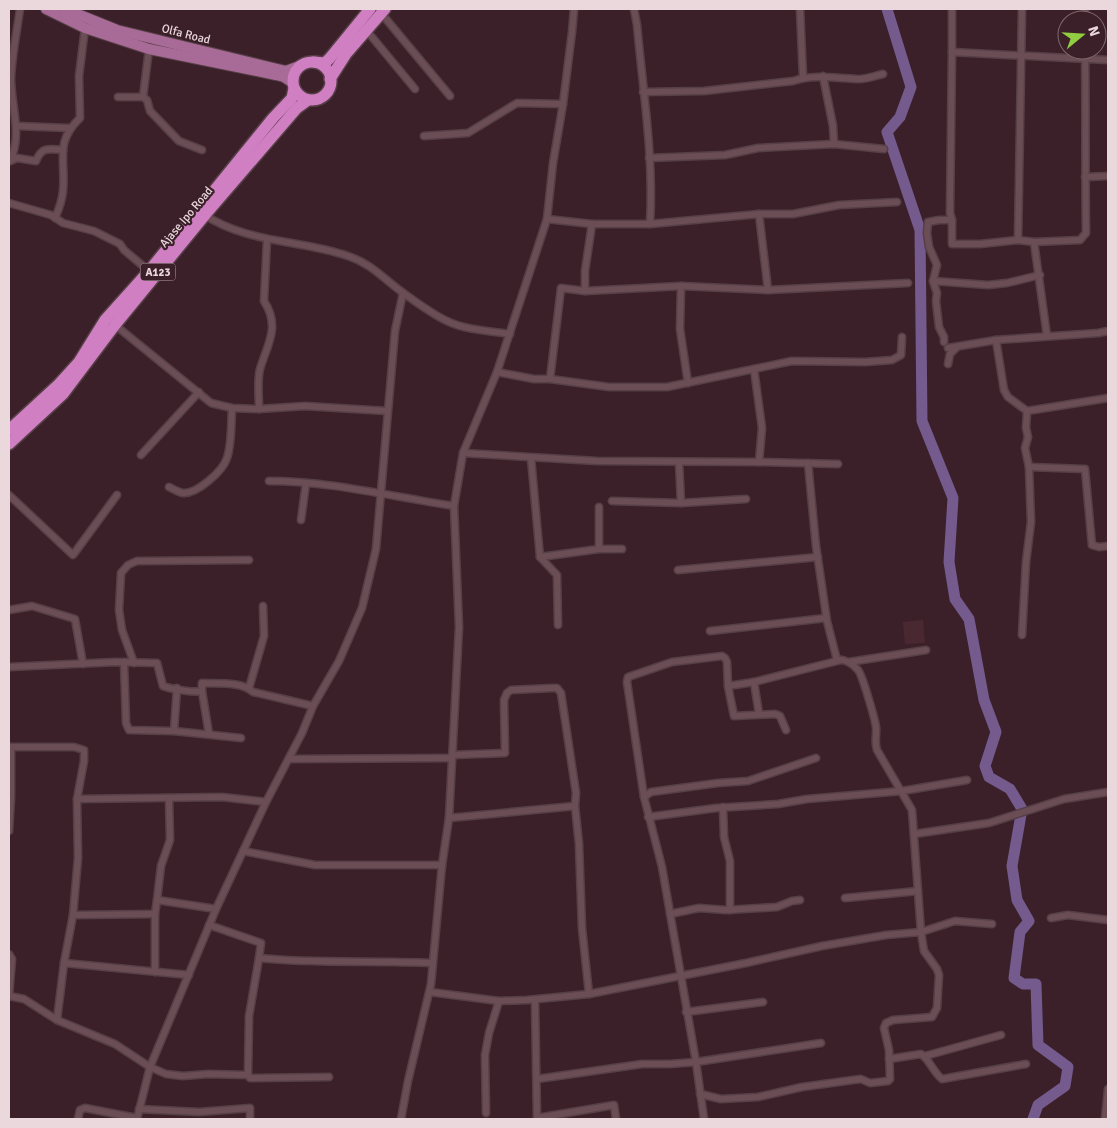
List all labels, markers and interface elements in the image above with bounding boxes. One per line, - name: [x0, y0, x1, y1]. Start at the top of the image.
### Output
- north arrow: [1057, 10, 1107, 60]
- street label: Olfa Road: [160, 21, 212, 48]
- text: N: [1084, 24, 1103, 38]
- street label: Ajase Ipo Road: [156, 184, 216, 251]
- road number: A123: [140, 264, 176, 280]

